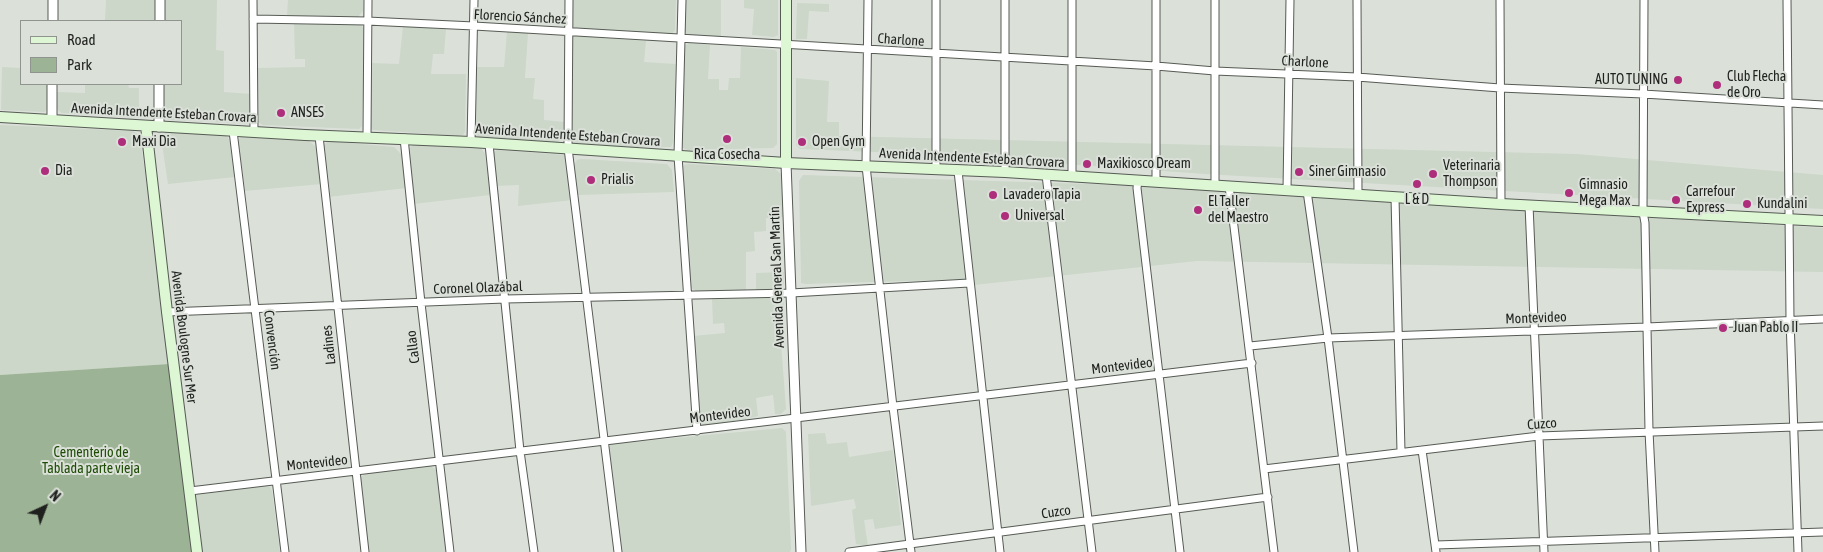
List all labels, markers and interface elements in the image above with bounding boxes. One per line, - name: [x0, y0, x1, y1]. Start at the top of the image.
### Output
- street label: Florencio Sánchez: [473, 6, 567, 28]
- legend: [20, 20, 182, 85]
- street label: Charlone: [877, 30, 925, 50]
- text: Road: [67, 31, 96, 48]
- street label: Charlone: [1281, 52, 1329, 72]
- text: Park: [67, 56, 92, 73]
- place label: Club Flecha de Oro: [1727, 69, 1786, 102]
- place label: AUTO TUNING: [1595, 72, 1668, 88]
- marker: AUTO TUNING: [1672, 74, 1684, 86]
- marker: Club Flecha de Oro: [1711, 79, 1723, 91]
- street label: Avenida Intendente Esteban Crovara: [71, 100, 257, 126]
- place label: ANSES: [291, 105, 324, 121]
- marker: ANSES: [275, 107, 287, 119]
- street label: Avenida Intendente Esteban Crovara: [475, 120, 661, 150]
- marker: Rica Cosecha: [721, 133, 733, 145]
- place label: Maxi Dia: [132, 134, 176, 150]
- place label: Open Gym: [812, 134, 865, 150]
- marker: Maxi Dia: [116, 136, 128, 148]
- marker: Open Gym: [796, 136, 808, 148]
- street label: Avenida Intendente Esteban Crovara: [879, 145, 1065, 171]
- place label: Rica Cosecha: [694, 147, 760, 163]
- place label: Maxikiosco Dream: [1097, 156, 1191, 172]
- marker: Maxikiosco Dream: [1081, 158, 1093, 170]
- place label: Veterinaria Thompson: [1443, 158, 1501, 190]
- place label: Dia: [55, 163, 73, 179]
- place label: Siner Gimnasio: [1309, 164, 1386, 180]
- marker: Dia: [39, 165, 51, 177]
- marker: Siner Gimnasio: [1293, 166, 1305, 178]
- marker: Veterinaria Thompson: [1427, 168, 1439, 180]
- place label: Prialis: [601, 172, 634, 188]
- marker: Prialis: [585, 174, 597, 186]
- place label: Gimnasio Mega Max: [1579, 177, 1630, 210]
- marker: L & D: [1411, 178, 1423, 190]
- place label: Carrefour Express: [1686, 184, 1735, 216]
- place label: Lavadero Tapia: [1003, 187, 1081, 203]
- marker: Gimnasio Mega Max: [1563, 187, 1575, 199]
- marker: Lavadero Tapia: [987, 189, 999, 201]
- place label: L & D: [1405, 192, 1429, 208]
- place label: El Taller del Maestro: [1208, 194, 1269, 226]
- marker: Carrefour Express: [1670, 194, 1682, 206]
- place label: Kundalini: [1757, 196, 1807, 212]
- marker: Kundalini: [1741, 198, 1753, 210]
- marker: El Taller del Maestro: [1192, 204, 1204, 216]
- street label: Avenida General San Martín: [766, 206, 788, 348]
- place label: Universal: [1015, 208, 1065, 224]
- marker: Universal: [999, 210, 1011, 222]
- street label: Avenida Boulogne Sur Mer: [168, 270, 200, 404]
- street label: Coronel Olazábal: [433, 278, 523, 298]
- street label: Convención: [260, 309, 284, 371]
- street label: Montevideo: [1505, 309, 1567, 327]
- place label: Juan Pablo II: [1733, 320, 1798, 336]
- marker: Juan Pablo II: [1717, 322, 1729, 334]
- street label: Ladines: [319, 324, 339, 366]
- street label: Callao: [403, 329, 423, 365]
- street label: Montevideo: [1091, 354, 1153, 378]
- street label: Montevideo: [689, 403, 751, 427]
- street label: Cuzco: [1527, 415, 1557, 433]
- park label: Cementerio de Tablada parte vieja: [42, 445, 140, 478]
- street label: Montevideo: [286, 451, 348, 475]
- north arrow: [20, 482, 70, 532]
- text: N: [47, 487, 64, 505]
- street label: Cuzco: [1040, 502, 1072, 522]

